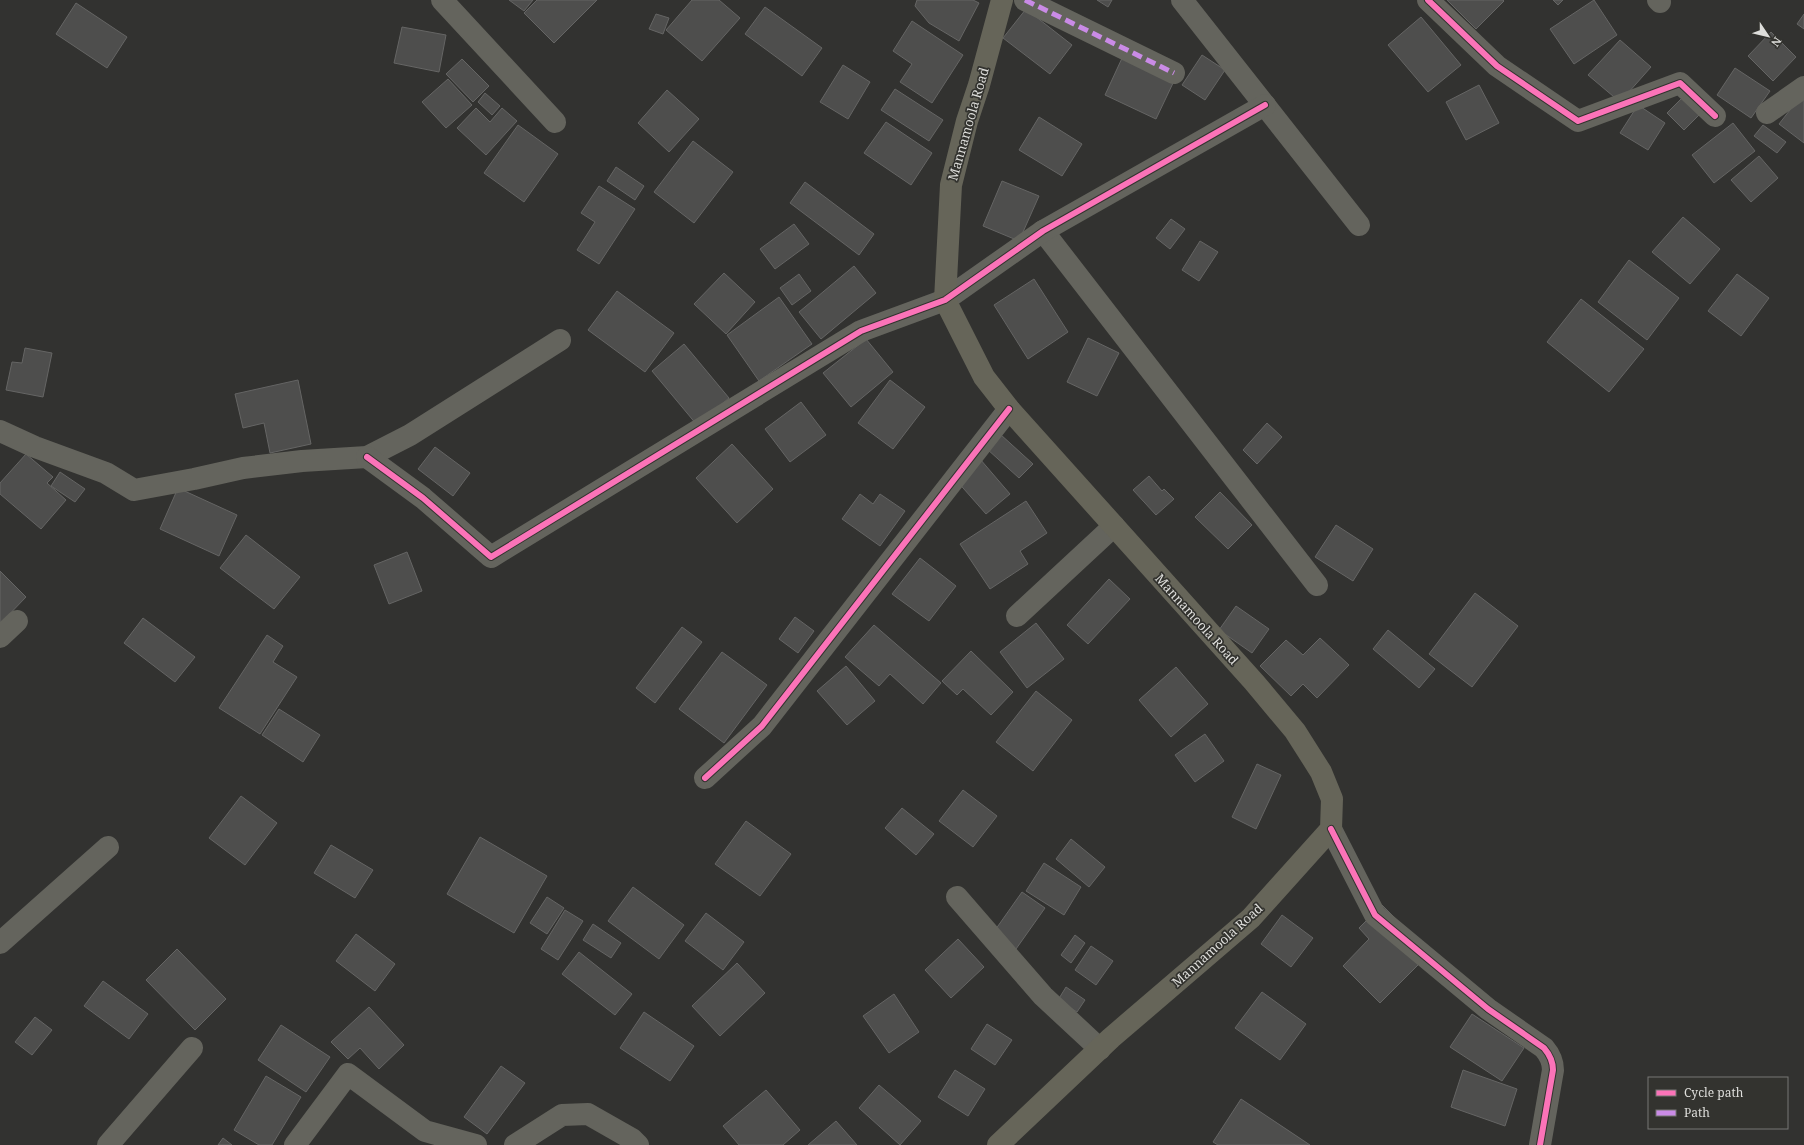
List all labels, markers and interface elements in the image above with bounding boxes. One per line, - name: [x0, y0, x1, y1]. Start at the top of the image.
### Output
- north arrow: [1748, 16, 1788, 56]
- text: N: [1768, 34, 1785, 50]
- street label: Mannamoola Road: [943, 65, 993, 183]
- street label: Mannamoola Road: [1151, 570, 1243, 668]
- street label: Mannamoola Road: [1168, 899, 1266, 991]
- legend: [1648, 1077, 1788, 1129]
- text: Cycle path: [1684, 1084, 1744, 1101]
- text: Path: [1684, 1104, 1710, 1121]

